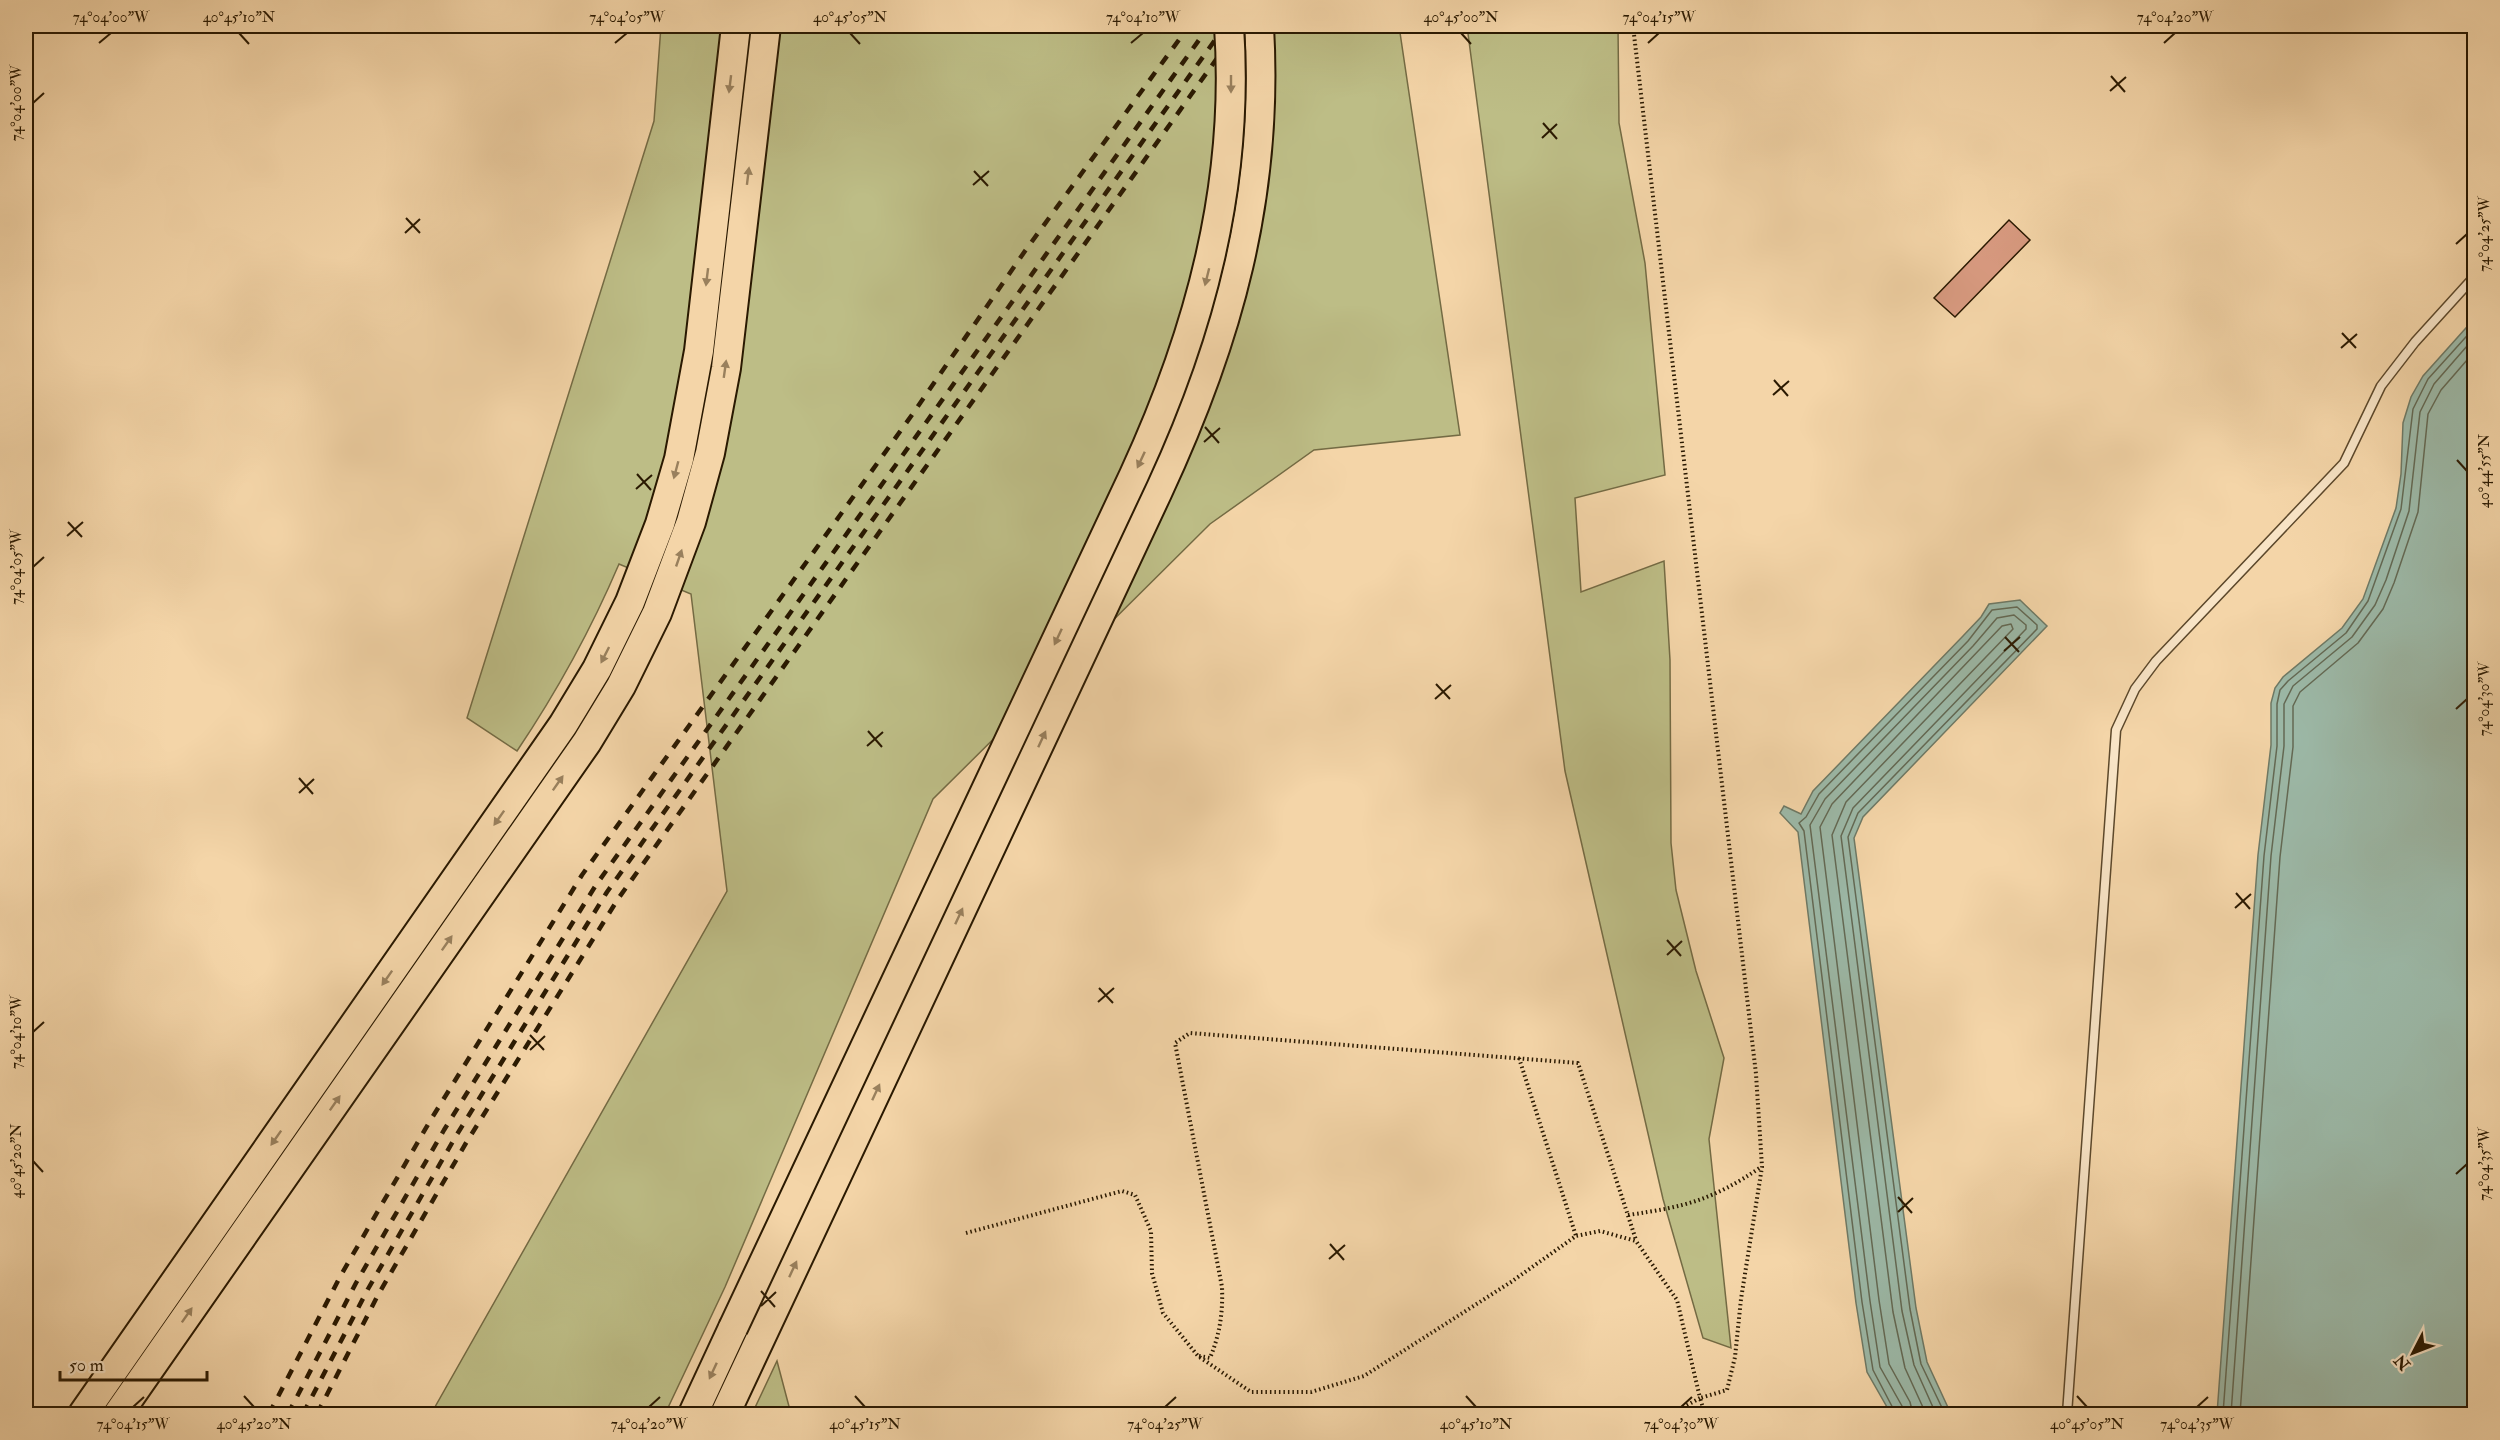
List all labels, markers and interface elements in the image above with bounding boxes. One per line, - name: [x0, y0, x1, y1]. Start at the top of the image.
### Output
- text: 74°04'00"W: [73, 8, 150, 27]
- text: 40°45'10"N: [203, 8, 276, 27]
- text: 74°04'05"W: [589, 8, 665, 27]
- text: 40°45'05"N: [813, 8, 887, 27]
- text: 74°04'10"W: [1106, 8, 1181, 27]
- text: 40°45'00"N: [1424, 8, 1499, 27]
- text: 74°04'15"W: [1622, 8, 1696, 27]
- text: 74°04'20"W: [2137, 8, 2214, 27]
- text: 74°04'00"W: [7, 64, 26, 141]
- one-way arrow: [725, 74, 735, 93]
- one-way arrow: [1226, 74, 1236, 93]
- one-way arrow: [743, 166, 753, 185]
- text: 74°04'25"W: [2475, 196, 2494, 272]
- one-way arrow: [703, 268, 712, 287]
- one-way arrow: [1202, 268, 1212, 286]
- one-way arrow: [721, 360, 730, 379]
- text: 40°44'55"N: [2475, 433, 2494, 508]
- one-way arrow: [1137, 452, 1146, 469]
- one-way arrow: [671, 461, 680, 479]
- text: 74°04'05"W: [7, 529, 26, 605]
- one-way arrow: [674, 549, 684, 567]
- one-way arrow: [1054, 628, 1063, 645]
- one-way arrow: [600, 646, 609, 663]
- text: 74°04'30"W: [2475, 661, 2494, 736]
- one-way arrow: [1037, 731, 1046, 748]
- one-way arrow: [552, 776, 564, 792]
- one-way arrow: [493, 810, 505, 826]
- one-way arrow: [954, 907, 963, 924]
- one-way arrow: [441, 936, 453, 952]
- one-way arrow: [381, 970, 393, 986]
- text: 74°04'10"W: [7, 994, 26, 1069]
- one-way arrow: [872, 1084, 881, 1101]
- one-way arrow: [329, 1096, 341, 1112]
- text: 40°45'20"N: [7, 1123, 26, 1198]
- text: 74°04'35"W: [2475, 1126, 2494, 1201]
- one-way arrow: [270, 1130, 282, 1146]
- one-way arrow: [789, 1260, 798, 1277]
- one-way arrow: [181, 1307, 193, 1322]
- north arrow: [2383, 1323, 2443, 1383]
- scale bar: [60, 1344, 207, 1382]
- text: N: [2390, 1350, 2415, 1375]
- text: 50 m: [69, 1354, 104, 1377]
- one-way arrow: [708, 1363, 717, 1380]
- text: 74°04'15"W: [96, 1415, 170, 1434]
- text: 40°45'20"N: [217, 1415, 292, 1434]
- text: 74°04'20"W: [611, 1415, 688, 1434]
- text: 40°45'15"N: [829, 1415, 901, 1434]
- text: 74°04'25"W: [1127, 1415, 1203, 1434]
- text: 40°45'10"N: [1440, 1415, 1513, 1434]
- text: 74°04'30"W: [1644, 1415, 1719, 1434]
- text: 40°45'05"N: [2050, 1415, 2124, 1434]
- text: 74°04'35"W: [2160, 1415, 2235, 1434]

